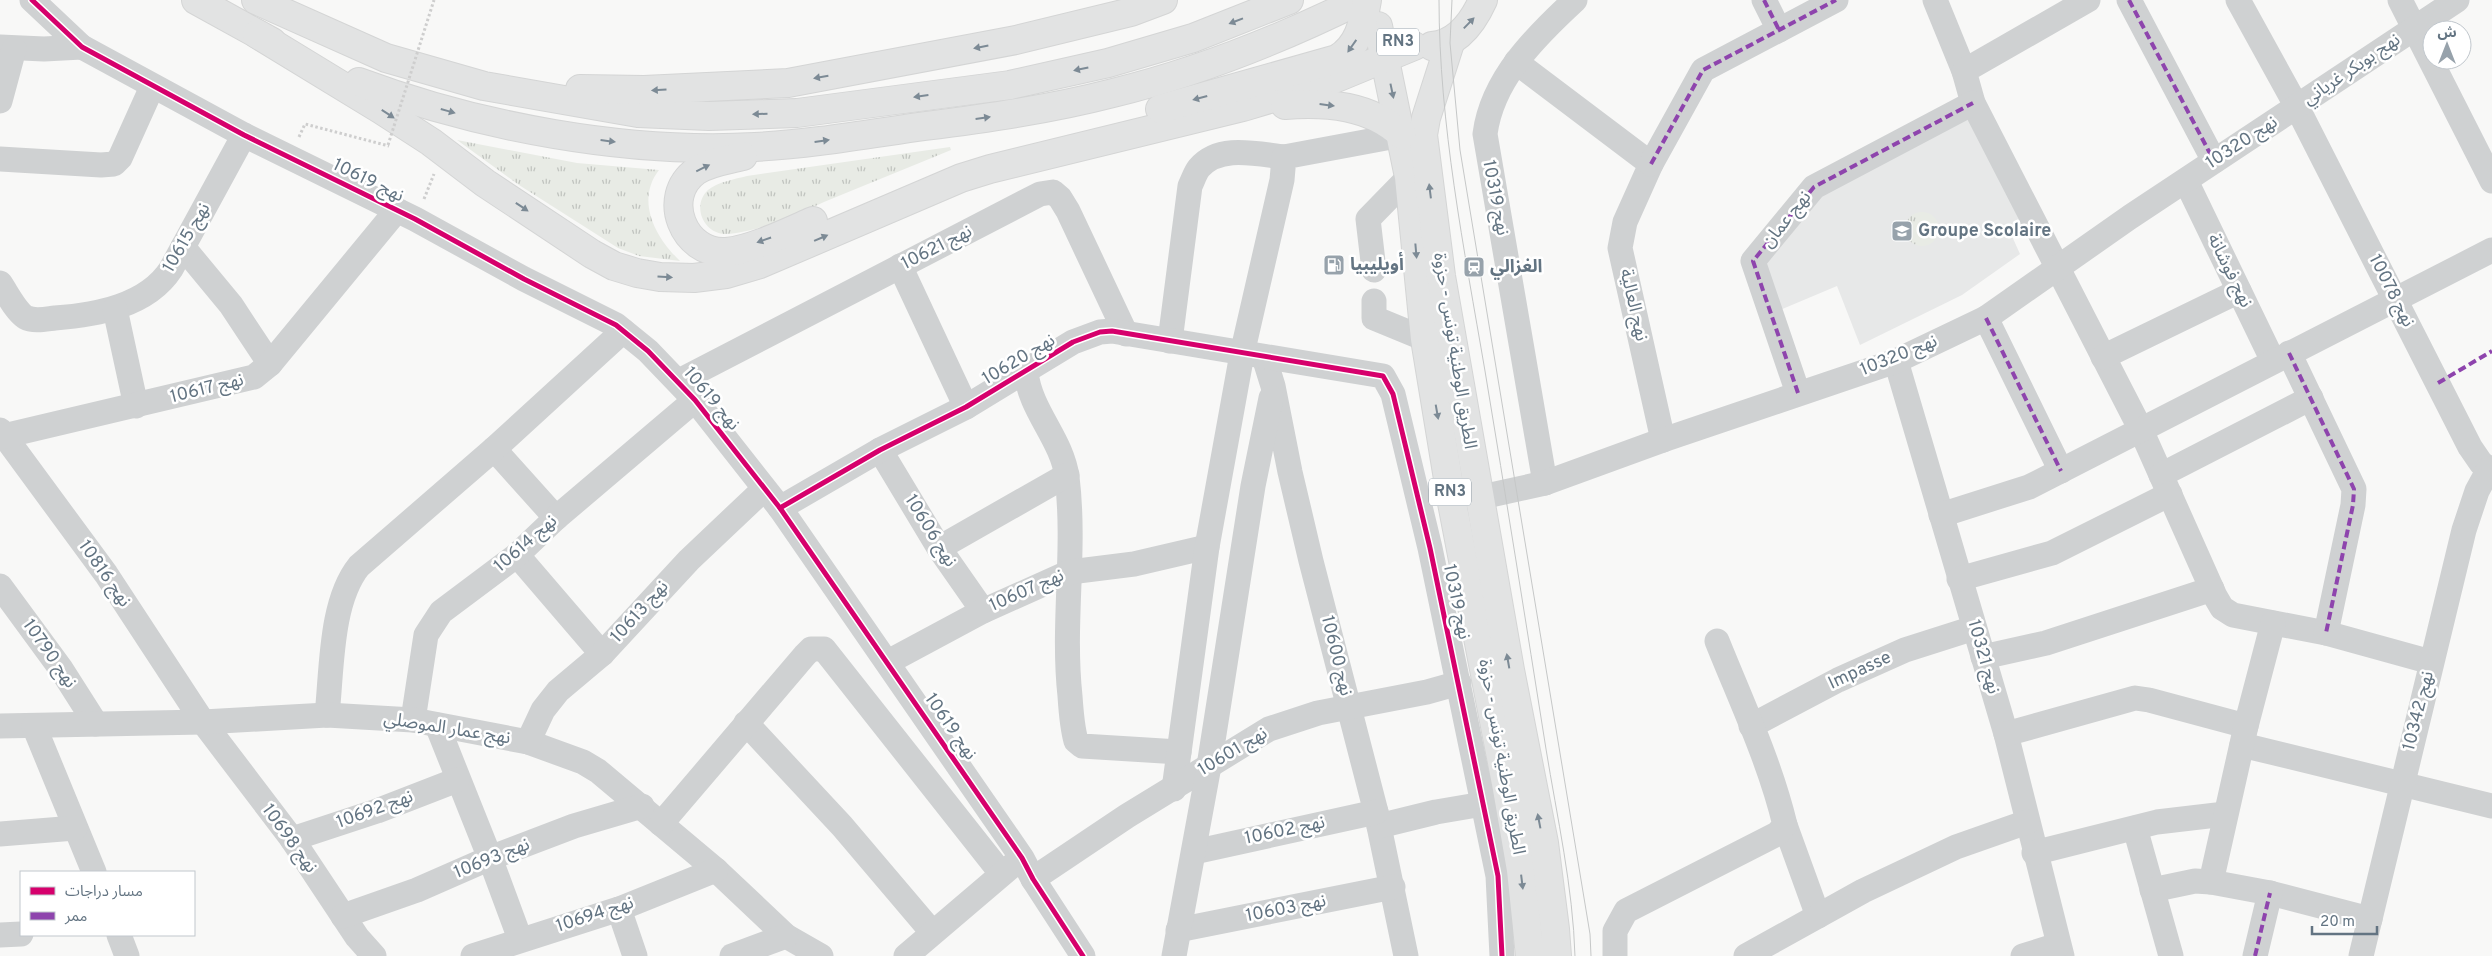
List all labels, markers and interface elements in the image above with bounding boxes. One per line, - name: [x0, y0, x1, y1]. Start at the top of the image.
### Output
- one-way arrow: [1229, 18, 1244, 26]
- one-way arrow: [1463, 18, 1475, 30]
- north arrow: [2422, 20, 2472, 70]
- text: ش: [2437, 25, 2457, 42]
- road number: RN3: [1377, 28, 1419, 56]
- street label: نهج بوبكر غرياني: [2299, 29, 2405, 111]
- one-way arrow: [1347, 39, 1357, 52]
- one-way arrow: [972, 43, 988, 51]
- one-way arrow: [1074, 65, 1089, 73]
- one-way arrow: [813, 73, 829, 81]
- one-way arrow: [1388, 83, 1396, 98]
- one-way arrow: [651, 86, 667, 94]
- one-way arrow: [913, 93, 929, 101]
- one-way arrow: [1193, 94, 1208, 102]
- one-way arrow: [1319, 101, 1335, 109]
- one-way arrow: [441, 107, 456, 115]
- one-way arrow: [382, 110, 395, 119]
- one-way arrow: [752, 111, 768, 119]
- street label: نهج 10320: [2202, 111, 2282, 175]
- one-way arrow: [975, 114, 991, 122]
- one-way arrow: [814, 136, 830, 144]
- one-way arrow: [600, 137, 616, 145]
- street label: نهج 10619: [329, 154, 407, 208]
- street label: نهج 10319: [1476, 158, 1514, 238]
- one-way arrow: [696, 164, 710, 172]
- one-way arrow: [1426, 182, 1434, 198]
- street label: نهج عمان: [1757, 187, 1817, 253]
- street label: نهج 10615: [158, 199, 216, 277]
- one-way arrow: [515, 202, 528, 212]
- school or university icon: Groupe Scolaire: [1890, 219, 1914, 243]
- street label: نهج 10621: [898, 220, 976, 276]
- place label: Groupe Scolaire: [1918, 220, 2051, 243]
- street label: نهج فوشانة: [2201, 230, 2257, 312]
- one-way arrow: [814, 234, 828, 242]
- one-way arrow: [757, 237, 772, 244]
- one-way arrow: [1412, 244, 1420, 260]
- place label: أويليبيا: [1350, 251, 1404, 277]
- street label: الطريق الوطنية تونس - حزوة: [1427, 251, 1481, 451]
- street label: نهج 10078: [2363, 251, 2419, 331]
- fuel station icon: أويليبيا: [1322, 253, 1346, 277]
- station icon: الغزالي: [1462, 255, 1486, 279]
- place label: الغزالي: [1490, 256, 1543, 280]
- street label: نهج العالية: [1614, 267, 1652, 343]
- one-way arrow: [658, 274, 674, 282]
- street label: نهج 10620: [978, 329, 1060, 391]
- street label: نهج 10320: [1857, 330, 1941, 382]
- street label: نهج 10619: [678, 362, 744, 436]
- street label: نهج 10617: [168, 369, 246, 409]
- one-way arrow: [1434, 405, 1442, 421]
- road number: RN3: [1429, 478, 1471, 506]
- street label: نهج 10606: [899, 490, 961, 572]
- street label: نهج 10614: [490, 510, 562, 578]
- street label: نهج 10816: [73, 536, 135, 612]
- street label: نهج 10319: [1437, 562, 1475, 642]
- street label: نهج 10607: [986, 564, 1068, 618]
- street label: نهج 10613: [606, 576, 674, 648]
- street label: نهج 10600: [1315, 613, 1357, 699]
- street label: نهج 10790: [17, 615, 81, 693]
- street label: نهج 10321: [1961, 617, 2005, 697]
- street label: Impasse: [1825, 646, 1895, 696]
- one-way arrow: [1504, 653, 1512, 669]
- street label: الطريق الوطنية تونس - حزوة: [1472, 657, 1530, 857]
- street label: نهج 10342: [2398, 669, 2440, 753]
- street label: نهج 10619: [919, 689, 981, 765]
- street label: نهج عمار الموصلي: [382, 708, 512, 751]
- street label: نهج 10601: [1194, 722, 1272, 782]
- street label: نهج 10692: [333, 786, 417, 834]
- street label: نهج 10698: [256, 800, 322, 878]
- street label: نهج 10602: [1243, 811, 1327, 851]
- one-way arrow: [1535, 813, 1543, 829]
- street label: نهج 10693: [451, 833, 533, 885]
- legend: [20, 871, 195, 936]
- one-way arrow: [1518, 874, 1526, 890]
- text: مسار دراجات: [65, 883, 143, 902]
- street label: نهج 10603: [1244, 890, 1328, 928]
- street label: نهج 10694: [553, 892, 637, 938]
- scale bar: [2312, 904, 2377, 936]
- text: ممر: [64, 908, 88, 927]
- text: 20 m: [2320, 913, 2355, 932]

